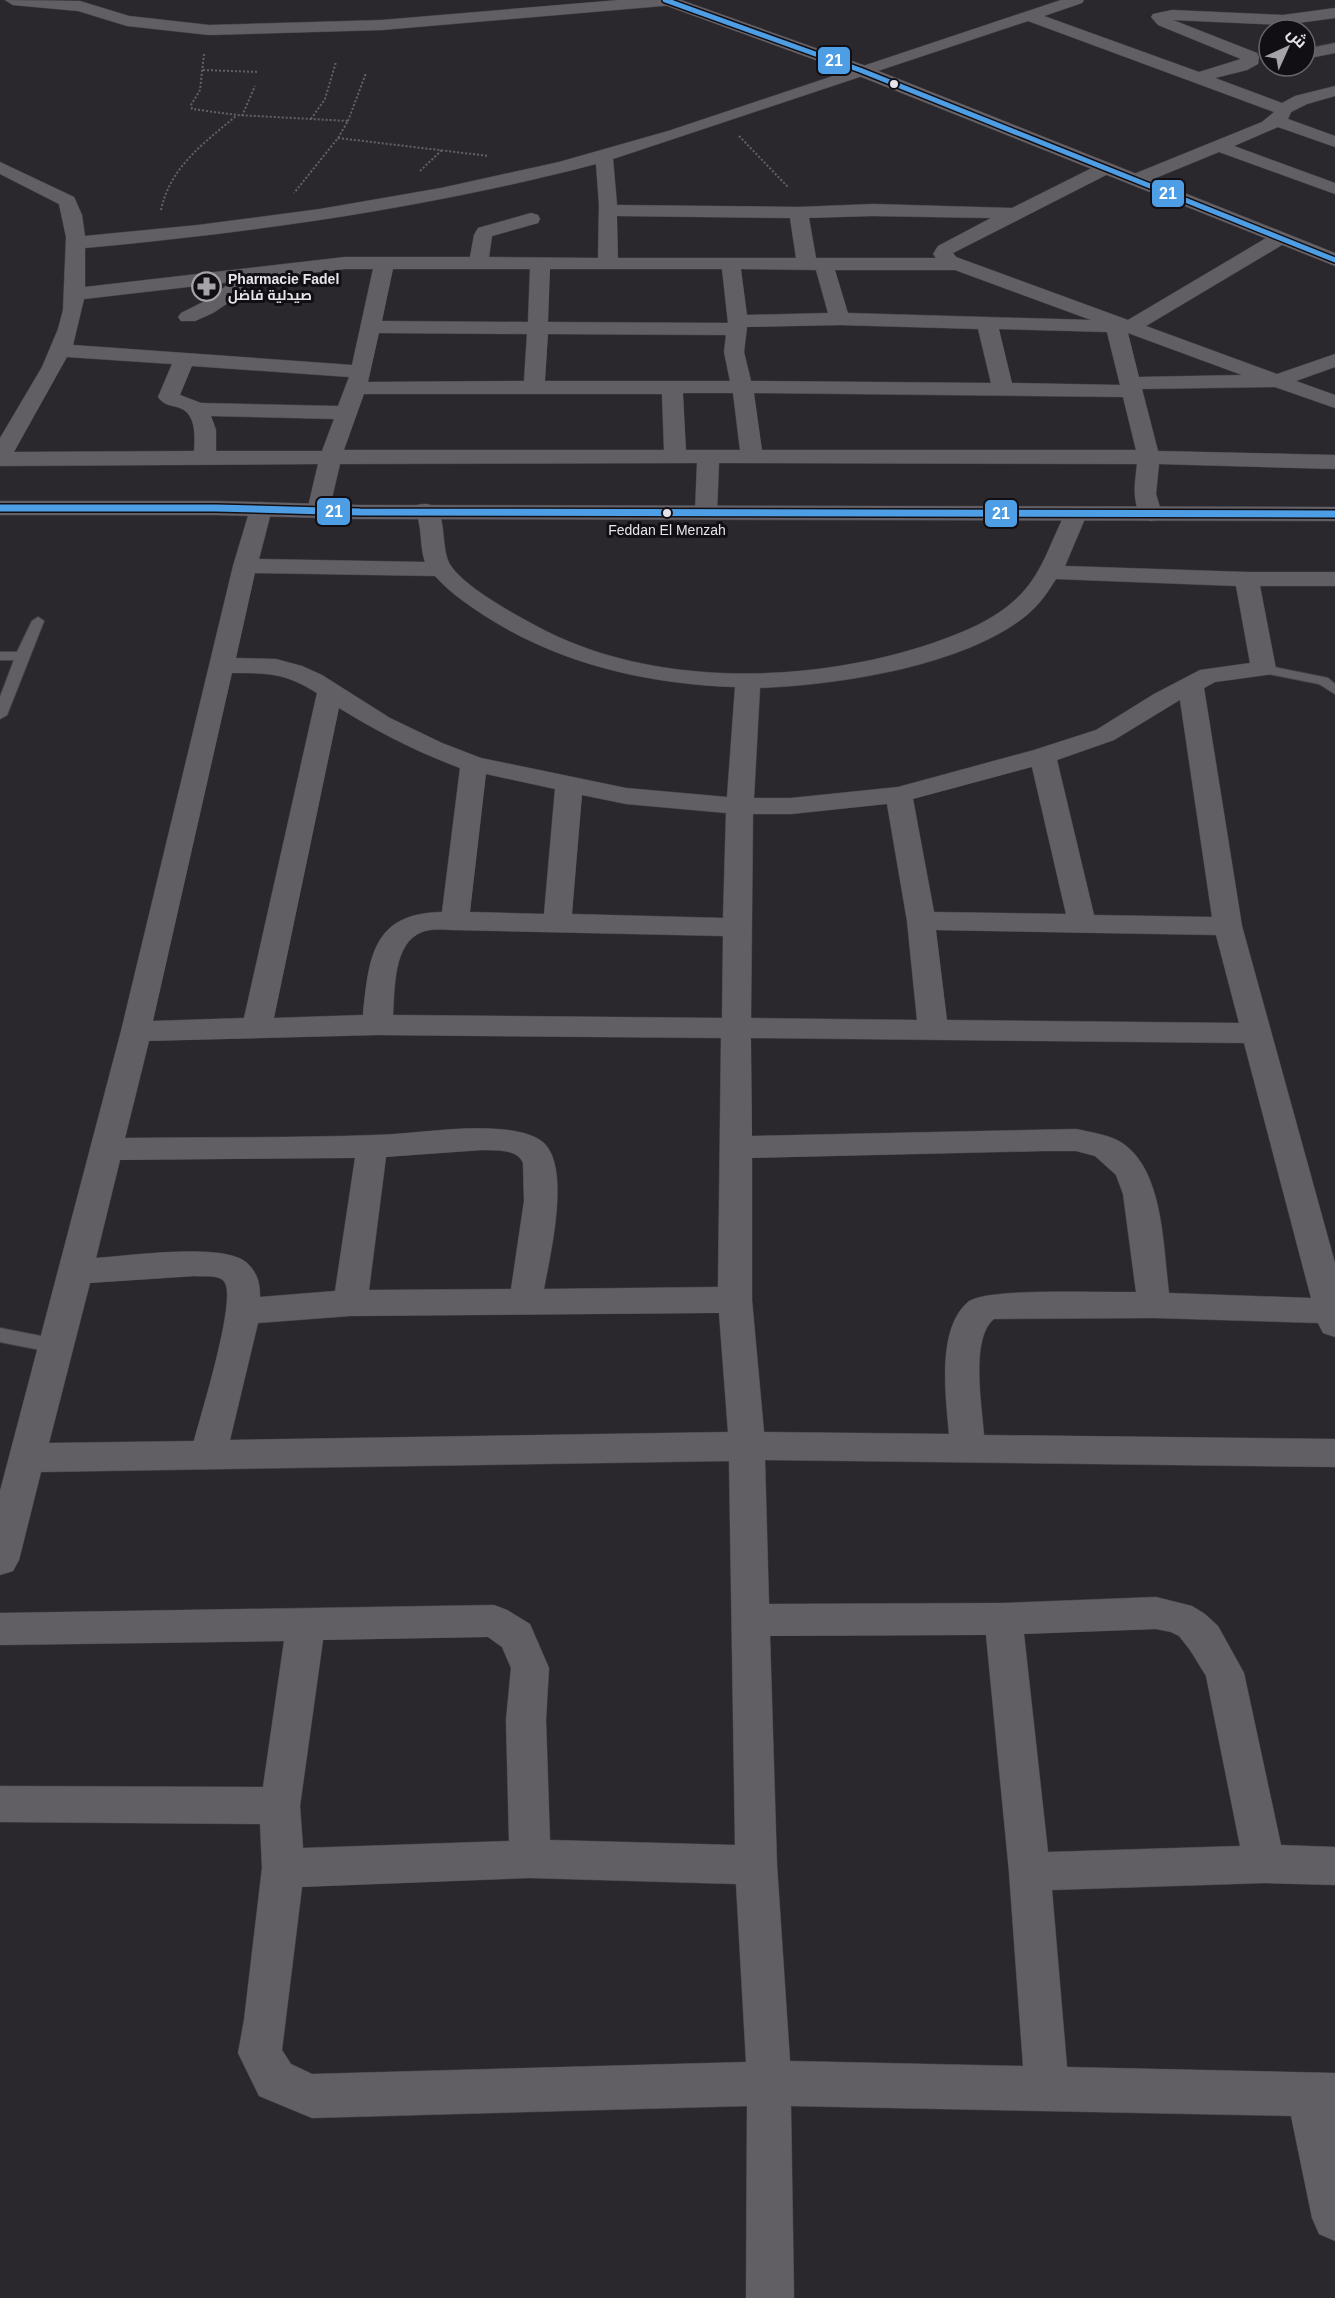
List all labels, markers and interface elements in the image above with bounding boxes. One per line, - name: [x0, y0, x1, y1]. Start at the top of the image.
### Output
- north arrow: [1257, 18, 1317, 78]
- text: ش: [1283, 24, 1311, 52]
- line badge: 21: [817, 46, 851, 75]
- text: 21: [825, 52, 843, 69]
- unlabelled marker: [888, 78, 900, 90]
- line badge: 21: [1151, 179, 1185, 208]
- text: 21: [1159, 185, 1177, 202]
- pharmacy icon: Pharmacie Fadel صيدلية فاضل: [191, 271, 223, 303]
- place label: Pharmacie Fadel صيدلية فاضل: [228, 271, 339, 304]
- line badge: 21: [316, 497, 351, 526]
- line badge: 21: [984, 499, 1018, 528]
- text: 21: [325, 503, 343, 520]
- text: 21: [992, 505, 1010, 522]
- marker: Feddan El Menzah: [661, 507, 673, 519]
- place label: Feddan El Menzah: [608, 522, 726, 538]

